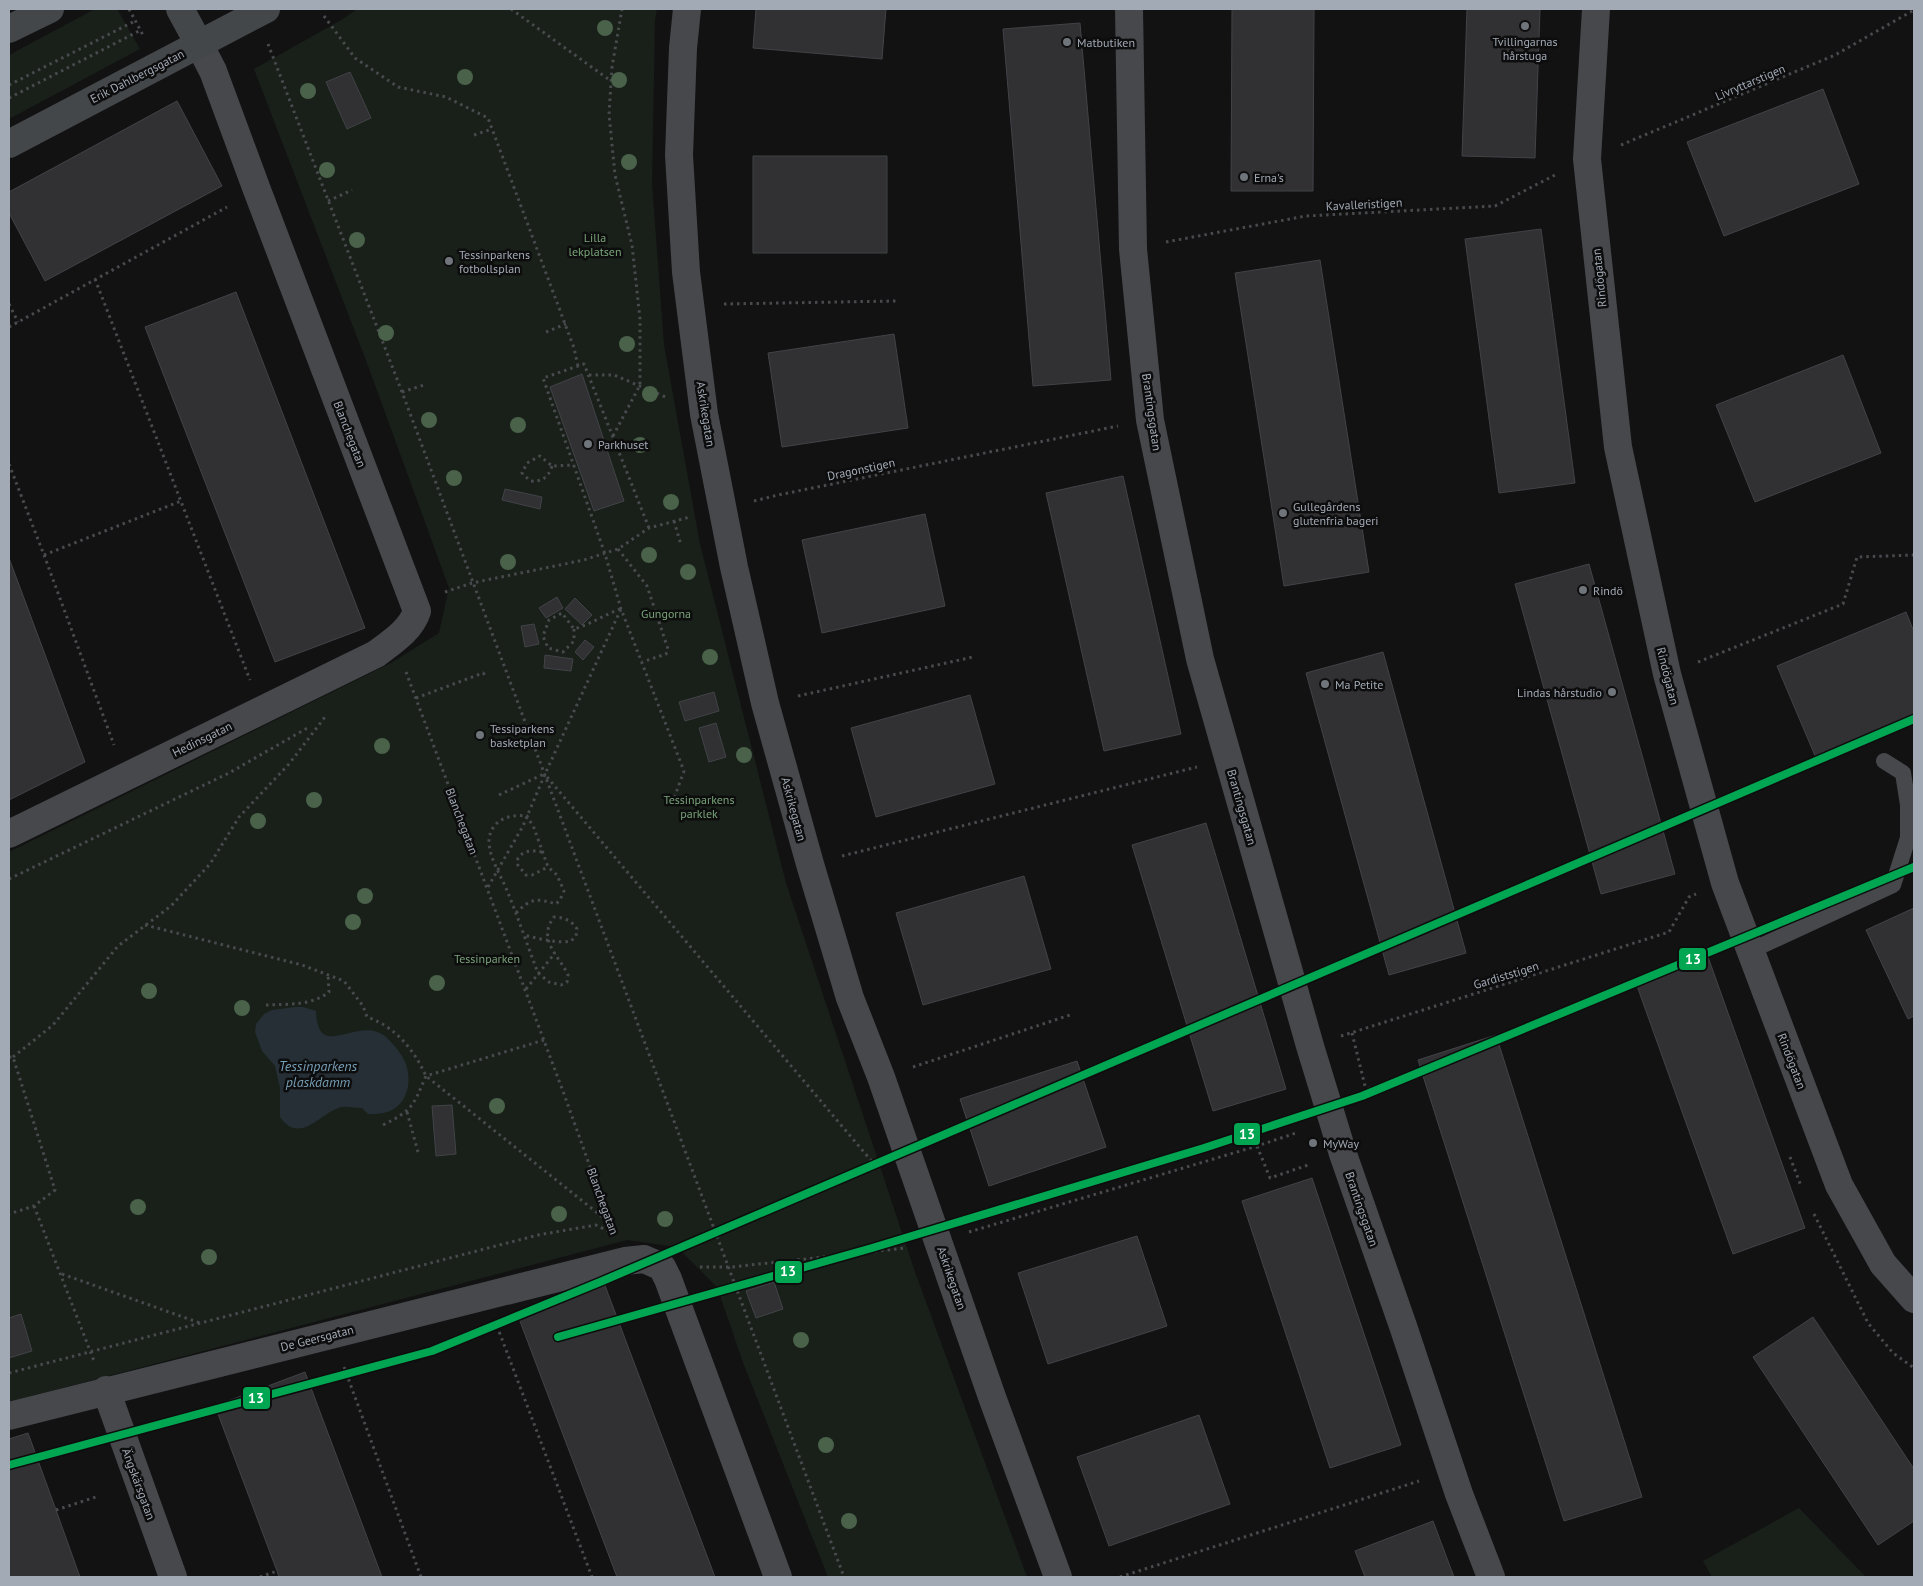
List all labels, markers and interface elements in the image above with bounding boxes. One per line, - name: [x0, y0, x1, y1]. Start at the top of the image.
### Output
- marker: Tvillingarnas hårstuga: [1519, 20, 1531, 32]
- place label: Tvillingarnas hårstuga: [1493, 34, 1557, 63]
- place label: Matbutiken: [1077, 35, 1135, 50]
- marker: Matbutiken: [1061, 36, 1073, 48]
- street label: Erik Dahlbergsgatan: [88, 46, 186, 106]
- street label: Livryttarstigen: [1713, 61, 1787, 103]
- place label: Erna's: [1254, 170, 1284, 185]
- marker: Erna's: [1238, 171, 1250, 183]
- street label: Kavalleristigen: [1325, 195, 1403, 213]
- park label: Lilla lekplatsen: [568, 230, 622, 259]
- place label: Tessinparkens fotbollsplan: [459, 247, 530, 276]
- street label: Rindögatan: [1588, 248, 1610, 308]
- marker: Tessinparkens fotbollsplan: [443, 255, 455, 267]
- street label: Brantingsgatan: [1139, 372, 1165, 452]
- street label: Askrikegatan: [693, 380, 719, 448]
- street label: Blanchegatan: [330, 399, 370, 469]
- place label: Parkhuset: [598, 437, 648, 452]
- marker: Parkhuset: [582, 438, 594, 450]
- street label: Dragonstigen: [826, 455, 896, 483]
- place label: Gullegårdens glutenfria bageri: [1293, 499, 1379, 528]
- marker: Gullegårdens glutenfria bageri: [1277, 507, 1289, 519]
- place label: Rindö: [1593, 583, 1623, 598]
- marker: Rindö: [1577, 584, 1589, 596]
- park label: Gungorna: [641, 606, 691, 621]
- street label: Rindögatan: [1654, 646, 1682, 706]
- place label: Ma Petite: [1335, 677, 1383, 692]
- marker: Ma Petite: [1319, 678, 1331, 690]
- place label: Lindas hårstudio: [1517, 685, 1602, 700]
- marker: Lindas hårstudio: [1606, 686, 1618, 698]
- street label: Hedinsgatan: [170, 718, 234, 760]
- place label: Tessiparkens basketplan: [490, 721, 554, 750]
- marker: Tessiparkens basketplan: [474, 729, 486, 741]
- street label: Brantingsgatan: [1224, 767, 1260, 847]
- street label: Askrikegatan: [778, 775, 810, 843]
- street label: Blanchegatan: [442, 786, 482, 856]
- park label: Tessinparkens parklek: [664, 792, 734, 821]
- line badge: 13: [1678, 947, 1707, 971]
- text: 13: [1685, 950, 1701, 968]
- park label: Tessinparken: [454, 951, 520, 966]
- street label: Gardiststigen: [1471, 958, 1541, 992]
- street label: Rindögatan: [1774, 1031, 1810, 1091]
- water label: Tessinparkens plaskdamm: [279, 1057, 358, 1091]
- line badge: 13: [1233, 1122, 1261, 1146]
- text: 13: [1239, 1125, 1255, 1143]
- place label: MyWay: [1323, 1136, 1359, 1151]
- marker: MyWay: [1307, 1137, 1319, 1149]
- street label: Blanchegatan: [584, 1166, 622, 1236]
- street label: Brantingsgatan: [1342, 1170, 1382, 1248]
- street label: Askrikegatan: [934, 1245, 970, 1311]
- line badge: 13: [774, 1260, 803, 1284]
- text: 13: [780, 1262, 796, 1280]
- street label: De Geersgatan: [279, 1322, 355, 1354]
- line badge: 13: [242, 1386, 271, 1410]
- text: 13: [248, 1389, 264, 1407]
- street label: Ängskärsgatan: [119, 1446, 159, 1522]

